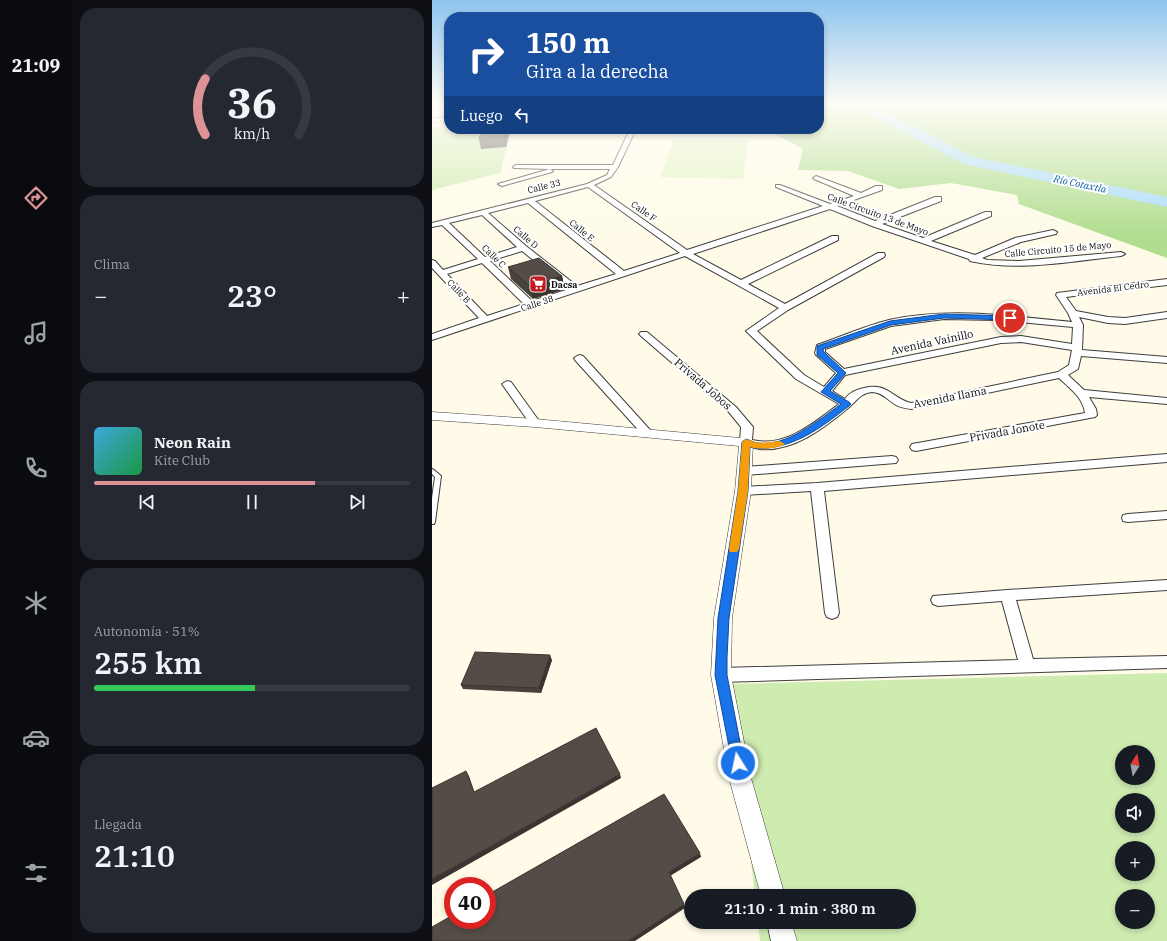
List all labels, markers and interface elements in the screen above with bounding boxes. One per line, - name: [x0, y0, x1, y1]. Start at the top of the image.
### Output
- text: 150 m: [526, 24, 610, 61]
- icon: right: [460, 28, 512, 80]
- text: 21:09: [12, 54, 60, 77]
- text: Gira a la derecha: [526, 60, 669, 83]
- text: 36: [227, 75, 277, 129]
- icon: left: [511, 104, 533, 126]
- text: Luego: [460, 106, 503, 125]
- text: km/h: [234, 124, 270, 143]
- water label: Río Cotaxtla: [1051, 172, 1108, 196]
- street label: Calle 33: [526, 177, 562, 195]
- icon: directions: [22, 184, 50, 212]
- street label: Calle Circuito 13 de Mayo: [826, 191, 930, 237]
- street label: Calle F: [629, 198, 659, 224]
- street label: Calle E: [567, 217, 597, 243]
- street label: Calle D: [511, 223, 541, 251]
- street label: Calle Circuito 15 de Mayo: [1004, 239, 1112, 259]
- street label: Calle C: [480, 242, 508, 270]
- text: Clima: [94, 256, 130, 273]
- supermarket icon: Dacsa: [528, 274, 548, 294]
- text: 23°: [227, 276, 277, 315]
- street label: Calle B: [445, 277, 473, 305]
- street label: Avenida El Cedro: [1076, 278, 1150, 298]
- place label: Dacsa: [551, 279, 577, 290]
- text: −: [94, 281, 107, 310]
- text: +: [397, 281, 410, 310]
- street label: Calle 38: [519, 293, 555, 313]
- pin: [993, 301, 1027, 335]
- icon: arrive: [999, 307, 1021, 329]
- icon: music: [22, 319, 50, 347]
- street label: Avenida Vainillo: [889, 326, 975, 358]
- street label: Privada Jobos: [671, 355, 735, 413]
- street label: Avenida Ilama: [912, 383, 988, 411]
- street label: Privada Jonote: [968, 417, 1046, 445]
- text: Neon Rain: [154, 433, 231, 452]
- text: Kite Club: [154, 452, 210, 469]
- icon: phone: [22, 454, 50, 482]
- icon: previous: [136, 491, 158, 513]
- icon: pause: [241, 491, 263, 513]
- icon: next: [346, 491, 368, 513]
- icon: climate: [22, 589, 50, 617]
- text: Autonomía · 51%: [94, 623, 200, 640]
- text: 255 km: [94, 643, 202, 682]
- icon: car: [22, 724, 50, 752]
- position arrow: [717, 742, 759, 784]
- north arrow: [1115, 745, 1155, 785]
- map controls: [1115, 745, 1155, 929]
- button: sound: [1115, 793, 1155, 833]
- text: Llegada: [94, 816, 142, 833]
- text: 21:10: [94, 836, 175, 875]
- button: +: [1115, 841, 1155, 881]
- icon: filters: [22, 859, 50, 887]
- speed limit sign: 40: [444, 877, 496, 929]
- button: −: [1115, 889, 1155, 929]
- text: 21:10 · 1 min · 380 m: [724, 899, 876, 918]

